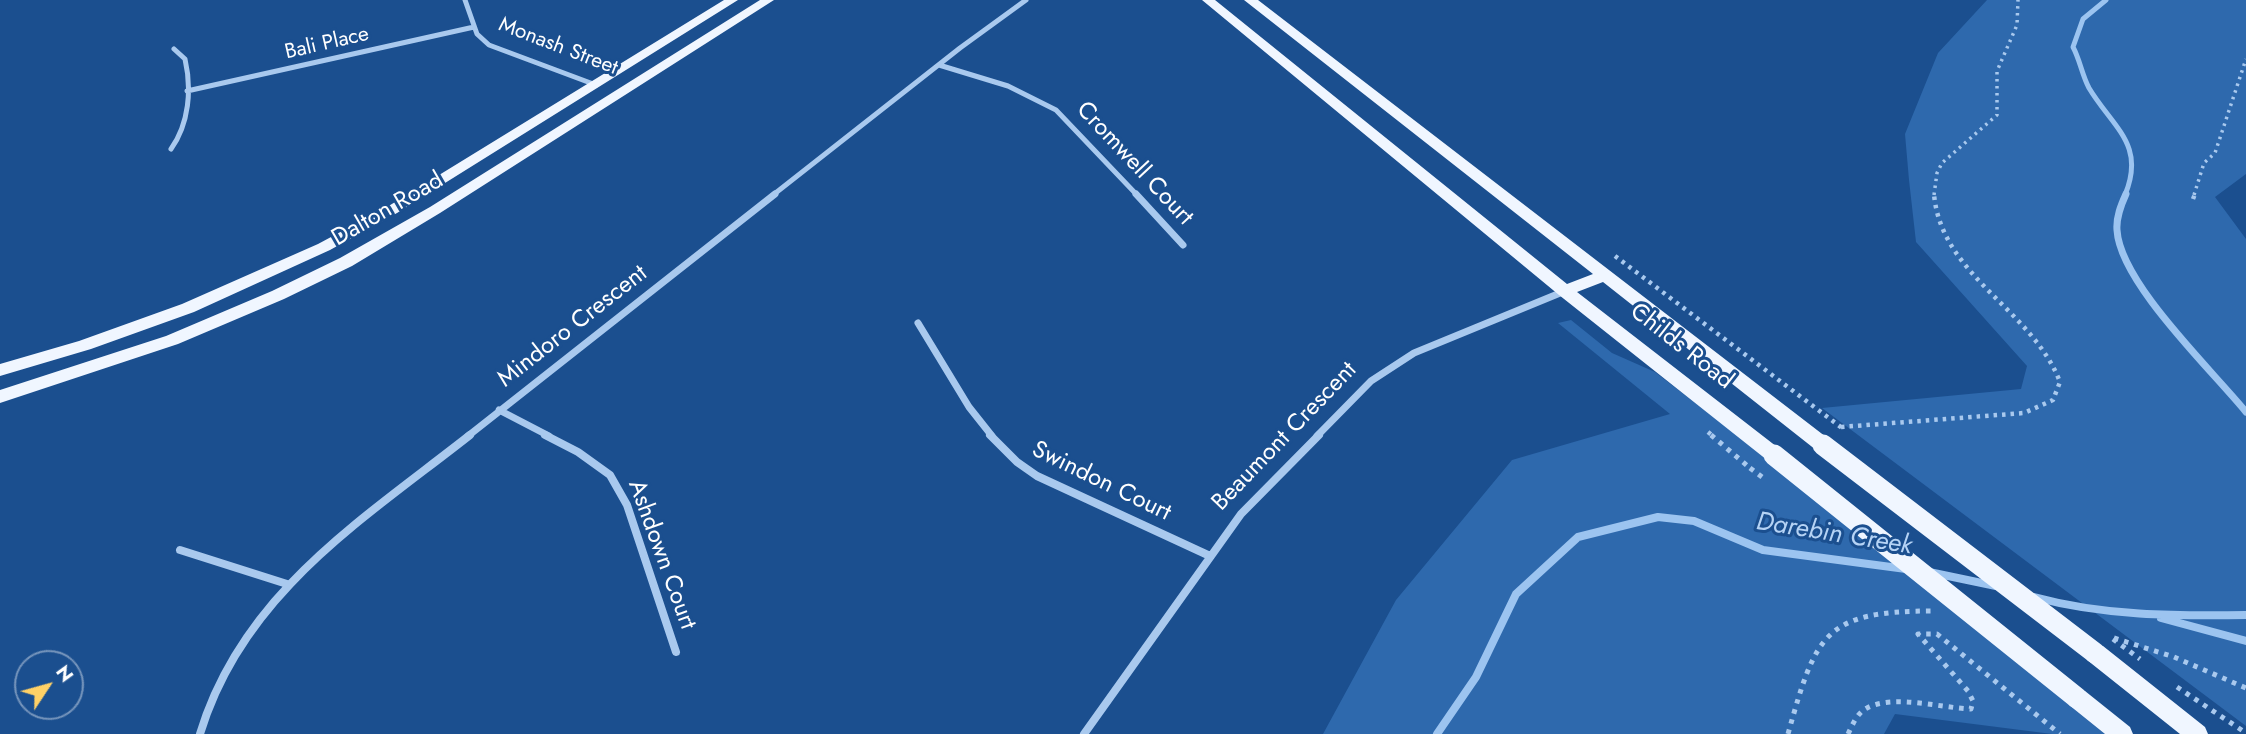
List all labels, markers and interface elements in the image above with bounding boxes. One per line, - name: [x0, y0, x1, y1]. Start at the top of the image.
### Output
- street label: Monash Street: [495, 13, 621, 81]
- street label: Bali Place: [282, 22, 372, 66]
- street label: Cromwell Court: [1069, 96, 1199, 232]
- street label: Dalton Road: [327, 167, 449, 253]
- street label: Mindoro Crescent: [493, 260, 653, 394]
- street label: Childs Road: [1624, 298, 1738, 396]
- street label: Beaumont Crescent: [1207, 357, 1363, 517]
- street label: Swindon Court: [1027, 436, 1175, 528]
- street label: Ashdown Court: [621, 476, 701, 634]
- water label: Darebin Creek: [1754, 507, 1914, 563]
- north arrow: [14, 650, 84, 720]
- text: N: [49, 659, 80, 688]

